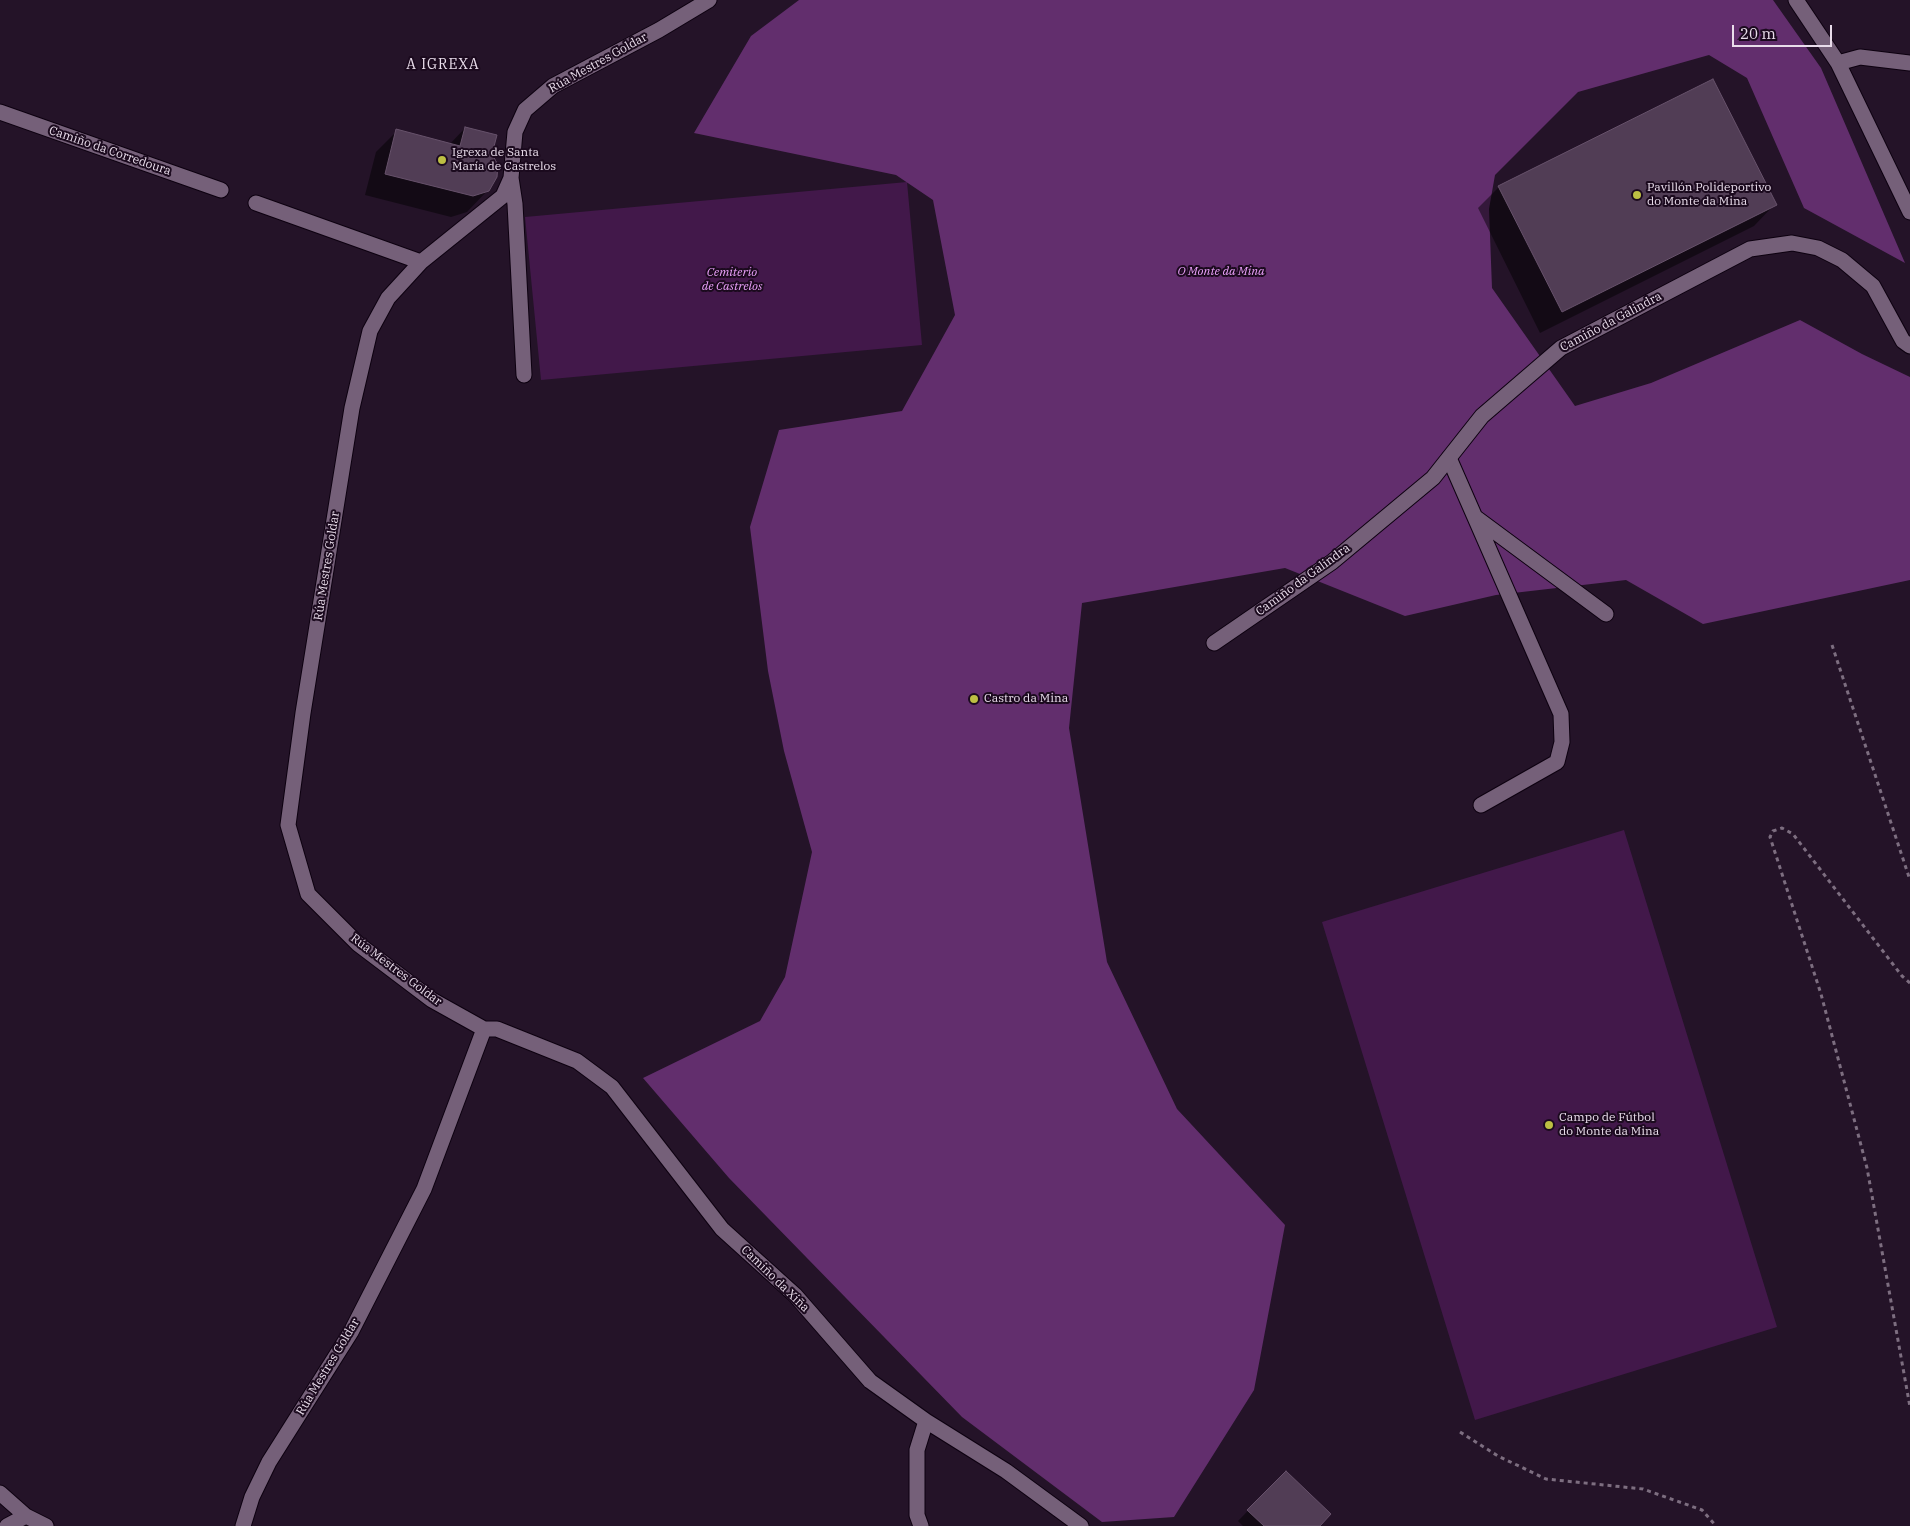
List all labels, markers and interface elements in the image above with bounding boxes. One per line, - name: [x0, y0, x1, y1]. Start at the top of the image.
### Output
- scale bar: [1735, 15, 1835, 47]
- text: 20 m: [1740, 24, 1776, 43]
- street label: Rúa Mestres Goldar: [546, 30, 650, 96]
- district label: A IGREXA: [405, 57, 481, 73]
- street label: Camiño da Corredoura: [47, 123, 173, 179]
- place label: Igrexa de Santa María de Castrelos: [452, 146, 556, 174]
- marker: Igrexa de Santa María de Castrelos: [436, 154, 448, 166]
- place label: Pavillón Polideportivo do Monte da Mina: [1647, 181, 1771, 209]
- marker: Pavillón Polideportivo do Monte da Mina: [1631, 189, 1643, 201]
- park label: O Monte da Mina: [1177, 265, 1265, 279]
- park label: Cemiterio de Castrelos: [702, 266, 762, 294]
- street label: Camiño da Galindra: [1558, 289, 1664, 355]
- street label: Rúa Mestres Goldar: [311, 510, 343, 622]
- street label: Camiño da Galindra: [1253, 541, 1353, 619]
- place label: Castro da Mina: [984, 692, 1068, 706]
- marker: Castro da Mina: [968, 693, 980, 705]
- street label: Rúa Mestres Goldar: [348, 931, 444, 1009]
- place label: Campo de Fútbol do Monte da Mina: [1559, 1111, 1659, 1139]
- marker: Campo de Fútbol do Monte da Mina: [1543, 1119, 1555, 1131]
- street label: Camiño da Xiña: [738, 1243, 812, 1315]
- street label: Rúa Mestres Goldar: [293, 1316, 363, 1418]

